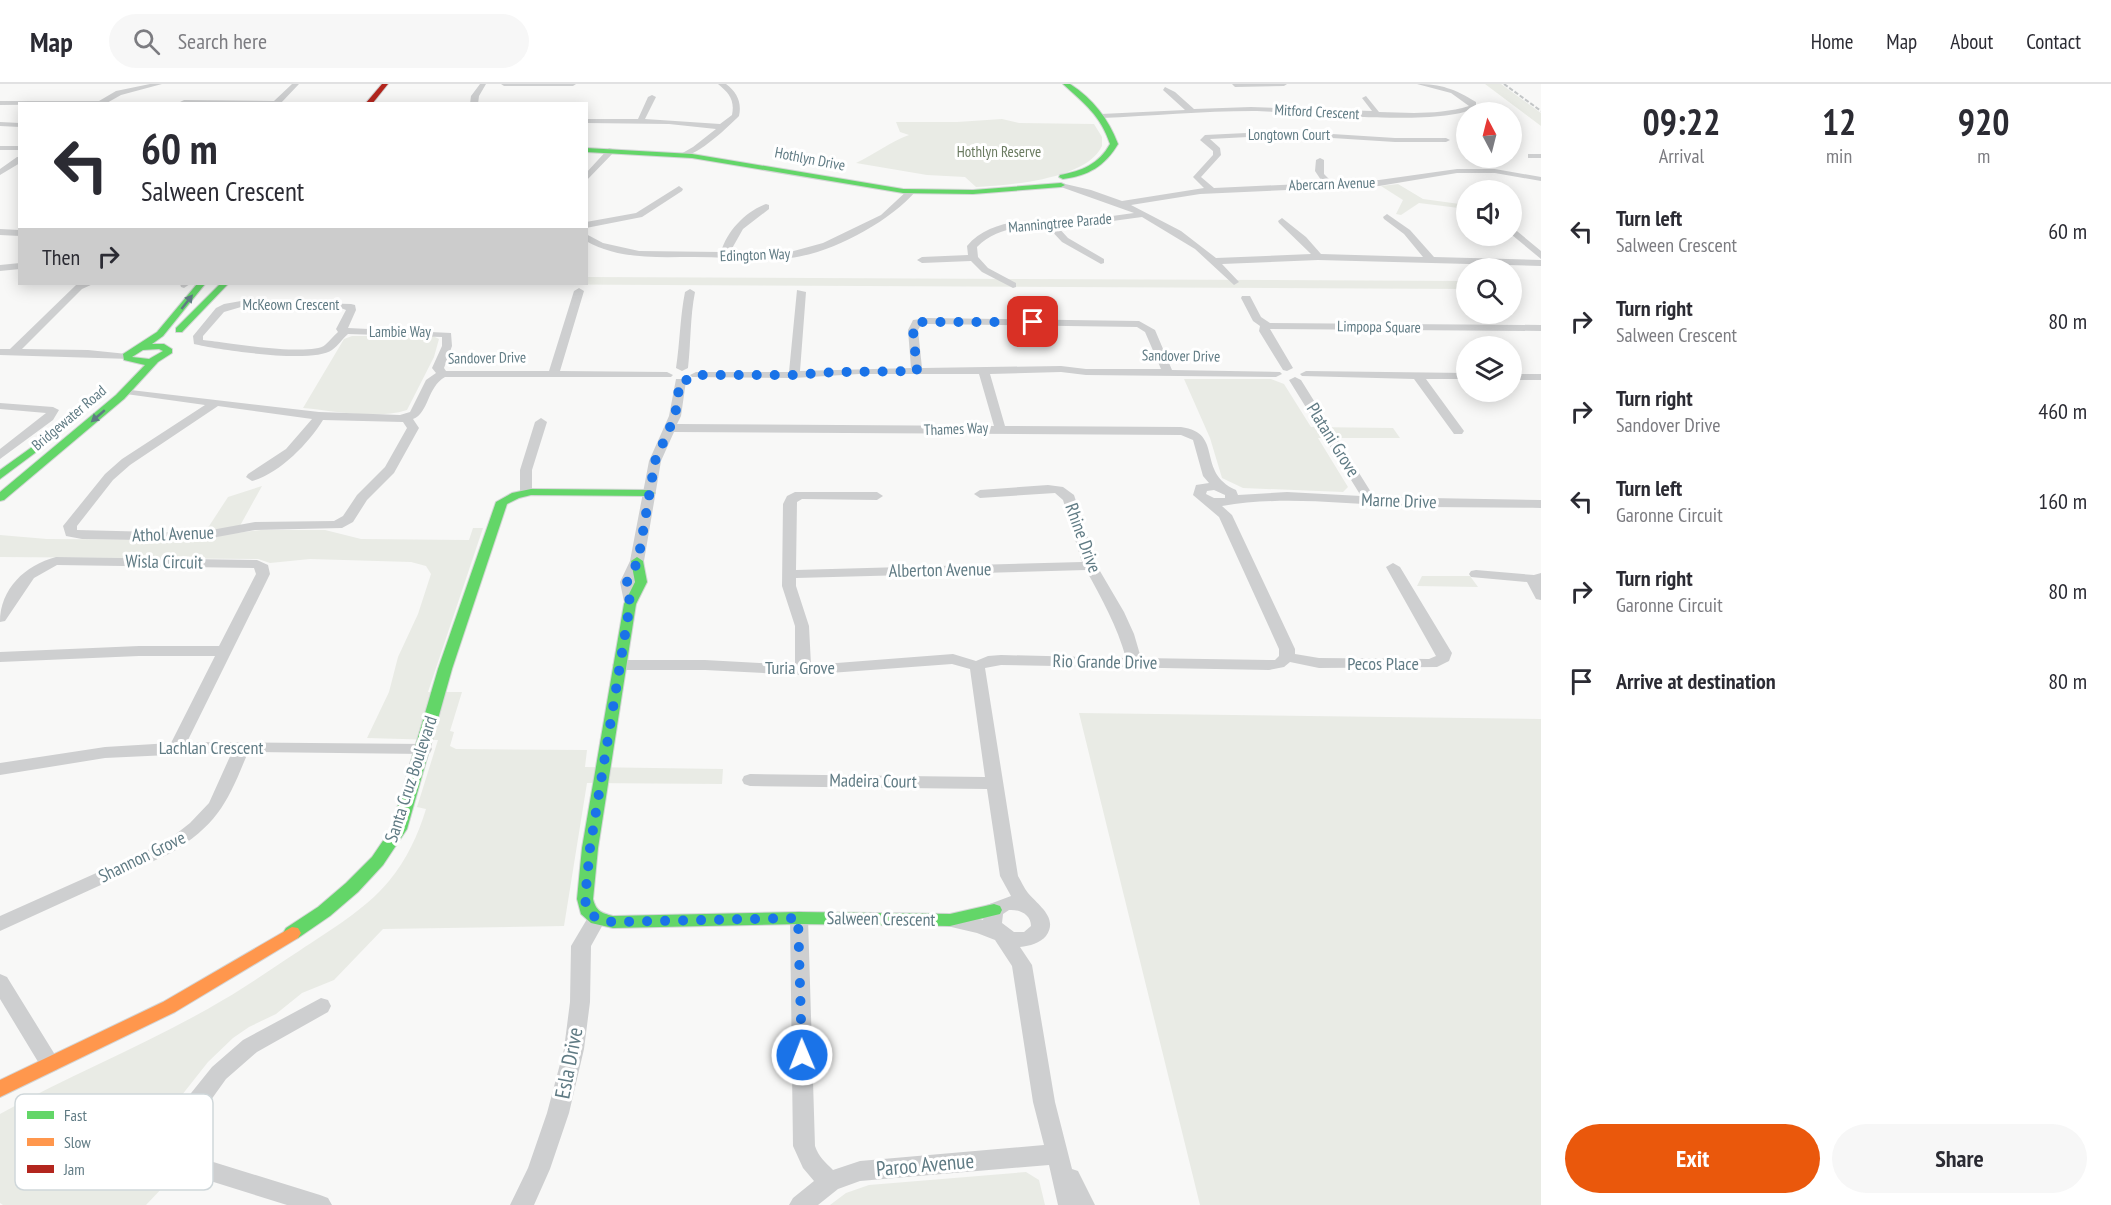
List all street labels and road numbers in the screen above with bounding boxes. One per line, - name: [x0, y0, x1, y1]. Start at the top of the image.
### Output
- street label: Mitford Crescent: [1274, 100, 1360, 123]
- street label: Longtown Court: [1248, 125, 1330, 144]
- street label: Hothlyn Drive: [773, 142, 847, 175]
- street label: Abercarn Avenue: [1288, 172, 1376, 195]
- street label: Manningtree Parade: [1007, 209, 1113, 236]
- street label: Edington Way: [719, 244, 791, 265]
- street label: McKeown Crescent: [243, 295, 339, 314]
- street label: Limpopa Square: [1337, 316, 1421, 337]
- street label: Lambie Way: [369, 322, 431, 341]
- street label: Sandover Drive: [1142, 345, 1220, 366]
- street label: Sandover Drive: [448, 347, 526, 368]
- street label: Bridgewater Road: [28, 381, 110, 454]
- street label: Platani Grove: [1302, 398, 1365, 481]
- street label: Thames Way: [923, 418, 989, 439]
- street label: Marne Drive: [1361, 488, 1437, 513]
- street label: Rhine Drive: [1060, 500, 1107, 576]
- street label: Athol Avenue: [132, 521, 214, 546]
- street label: Wisla Circuit: [125, 549, 203, 574]
- street label: Alberton Avenue: [888, 557, 992, 582]
- street label: Rio Grande Drive: [1052, 649, 1158, 674]
- street label: Pecos Place: [1347, 652, 1419, 675]
- street label: Turia Grove: [765, 656, 835, 679]
- street label: Santa Cruz Boulevard: [379, 713, 442, 845]
- street label: Lachlan Crescent: [159, 736, 263, 759]
- street label: Madeira Court: [829, 768, 917, 793]
- street label: Shannon Grove: [95, 826, 189, 887]
- street label: Salween Crescent: [826, 906, 936, 931]
- street label: Esla Drive: [548, 1025, 589, 1101]
- street label: Paroo Avenue: [875, 1147, 975, 1182]

